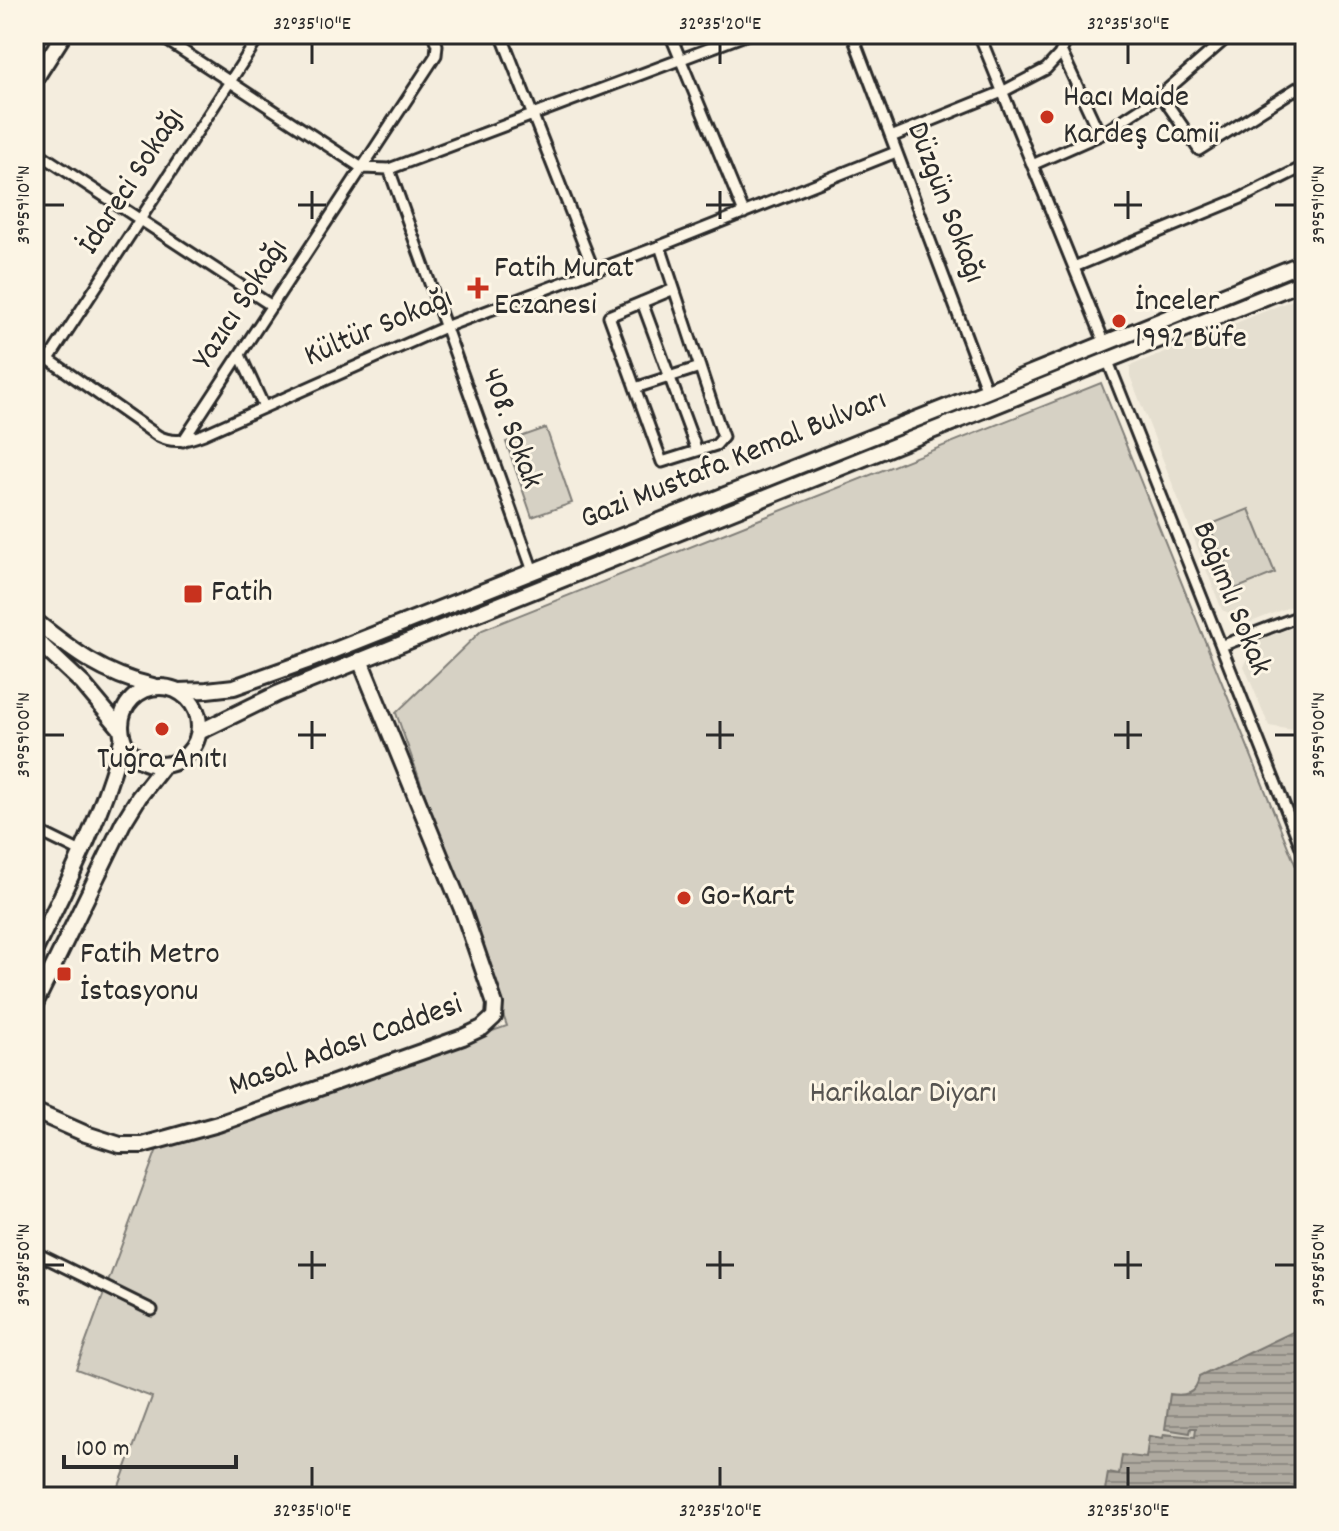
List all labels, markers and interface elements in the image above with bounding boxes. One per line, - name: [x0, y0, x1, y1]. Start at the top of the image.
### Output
- text: 32°35'10"E: [273, 11, 351, 39]
- text: 32°35'20"E: [679, 11, 761, 39]
- text: 32°35'30"E: [1087, 11, 1169, 39]
- place label: Hacı Maide Kardeş Camii: [1063, 76, 1220, 159]
- street label: İdareci Sokağı: [68, 99, 198, 265]
- marker: Hacı Maide Kardeş Camii: [1038, 108, 1056, 126]
- street label: Düzgün Sokağı: [892, 116, 996, 290]
- text: 39°59'10"N: [11, 165, 39, 245]
- text: 39°59'10"N: [1306, 165, 1334, 245]
- street label: Yazıcı Sokağı: [183, 231, 301, 379]
- place label: Fatih Murat Eczanesi: [494, 247, 634, 330]
- street label: Kültür Sokağı: [298, 277, 460, 381]
- marker: Fatih Murat Eczanesi: [469, 279, 487, 297]
- place label: İnceler 1992 Büfe: [1135, 280, 1247, 363]
- marker: İnceler 1992 Büfe: [1110, 312, 1128, 330]
- street label: 408. Sokak: [467, 362, 553, 496]
- street label: Gazi Mustafa Kemal Bulvarı: [574, 379, 894, 543]
- street label: Bağımlı Sokak: [1178, 515, 1282, 683]
- place label: Fatih: [211, 571, 273, 617]
- marker: Fatih: [182, 583, 204, 605]
- text: 39°59'00"N: [11, 692, 39, 778]
- text: 39°59'00"N: [1306, 692, 1334, 778]
- marker: Tuğra Anıtı: [153, 720, 171, 738]
- place label: Tuğra Anıtı: [97, 738, 227, 784]
- place label: Go-Kart: [700, 875, 795, 921]
- marker: Go-Kart: [675, 889, 693, 907]
- place label: Fatih Metro İstasyonu: [80, 933, 220, 1016]
- marker: Fatih Metro İstasyonu: [55, 965, 73, 983]
- street label: Masal Adası Caddesi: [223, 983, 469, 1111]
- park label: Harikalar Diyarı: [809, 1072, 997, 1118]
- text: 39°58'50"N: [11, 1224, 39, 1306]
- text: 39°58'50"N: [1306, 1224, 1334, 1306]
- scale bar: [64, 1419, 236, 1469]
- text: 100 m: [76, 1433, 129, 1467]
- text: 32°35'10"E: [273, 1498, 351, 1526]
- text: 32°35'20"E: [679, 1498, 761, 1526]
- text: 32°35'30"E: [1087, 1498, 1169, 1526]

